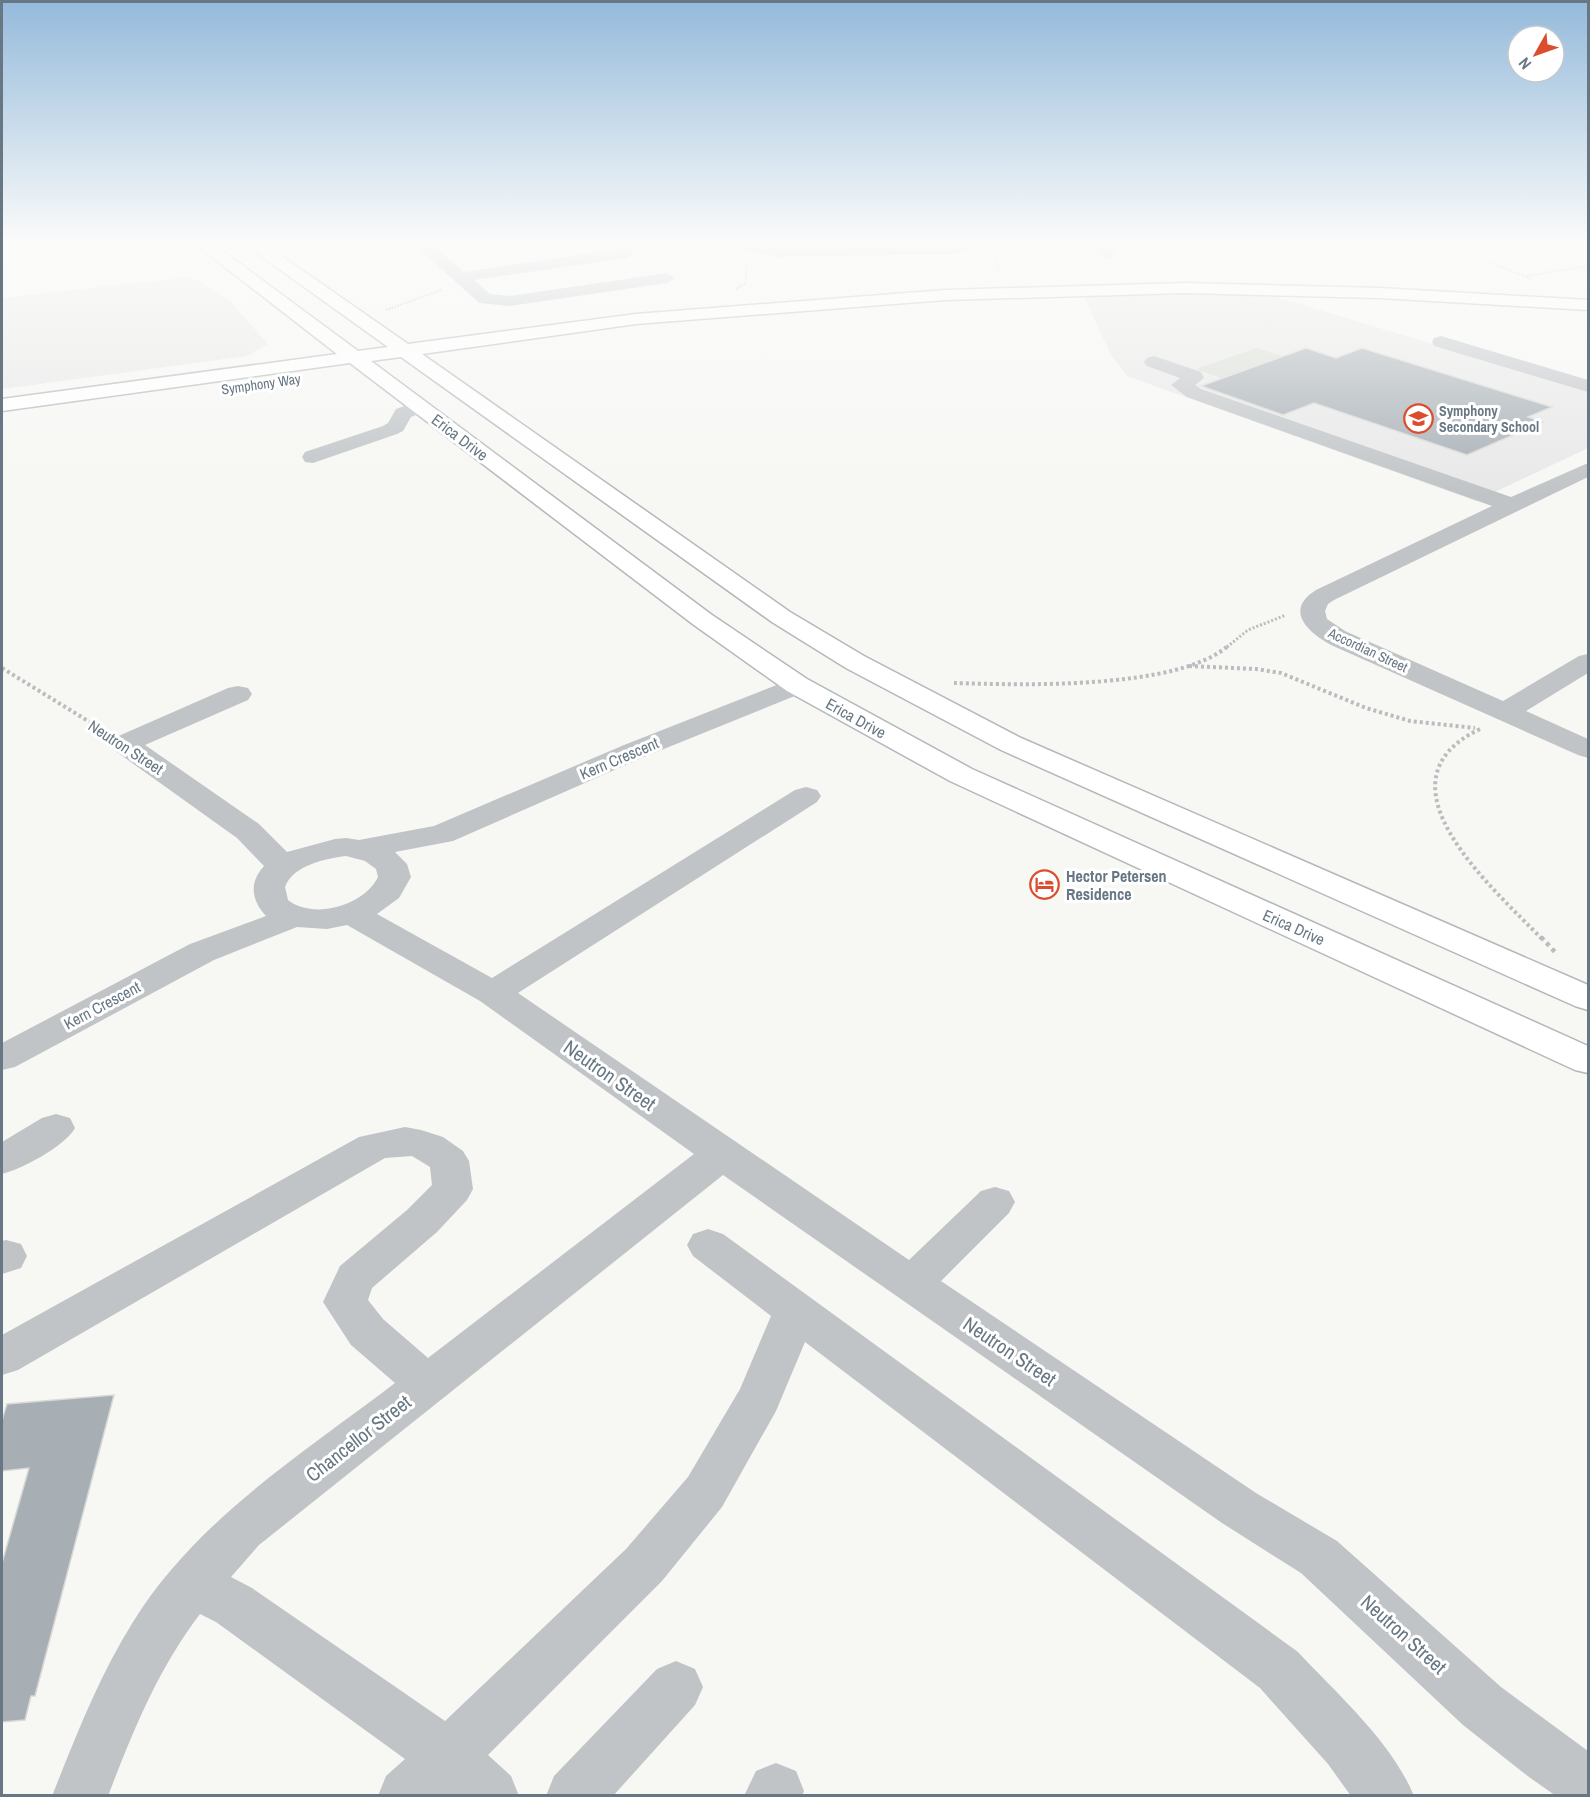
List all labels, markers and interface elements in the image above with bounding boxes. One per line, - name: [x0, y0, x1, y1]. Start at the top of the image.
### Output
- north arrow: [1506, 24, 1566, 84]
- text: N: [1513, 53, 1536, 74]
- street label: Symphony Way: [220, 369, 302, 398]
- place label: Symphony Secondary School: [1439, 402, 1539, 436]
- school or university icon: Symphony Secondary School: [1402, 403, 1434, 435]
- street label: Erica Drive: [427, 408, 493, 466]
- street label: Accordian Street: [1325, 623, 1411, 676]
- street label: Erica Drive: [822, 692, 890, 744]
- street label: Neutron Street: [84, 715, 168, 780]
- street label: Kern Crescent: [576, 731, 662, 785]
- place label: Hector Petersen Residence: [1066, 865, 1167, 905]
- hotel icon: Hector Petersen Residence: [1029, 869, 1061, 901]
- street label: Erica Drive: [1260, 904, 1328, 950]
- street label: Kern Crescent: [60, 975, 144, 1034]
- street label: Neutron Street: [559, 1033, 662, 1117]
- street label: Neutron Street: [958, 1310, 1062, 1392]
- street label: Chancellor Street: [300, 1388, 417, 1488]
- street label: Neutron Street: [1355, 1588, 1453, 1680]

